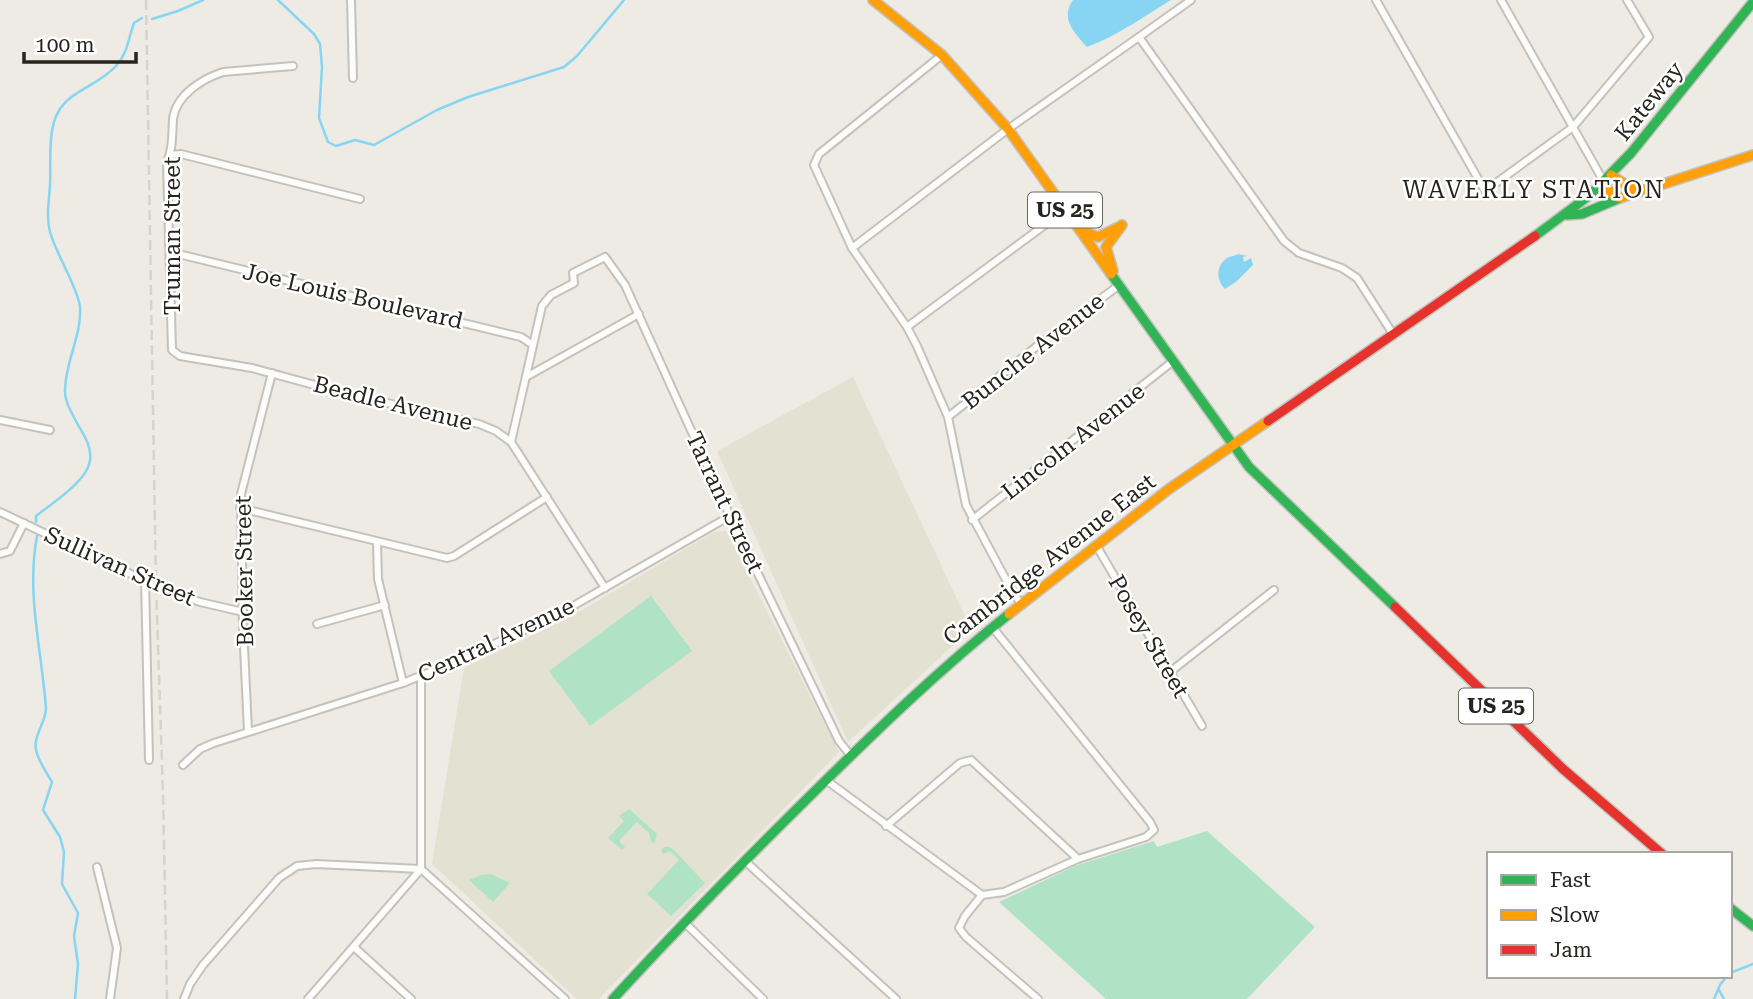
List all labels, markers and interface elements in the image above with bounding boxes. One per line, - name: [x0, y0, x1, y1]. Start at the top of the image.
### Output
- scale bar: [24, 21, 136, 65]
- text: 100 m: [35, 33, 95, 57]
- street label: Kateway: [1609, 56, 1690, 146]
- street label: Truman Street: [159, 156, 186, 316]
- district label: WAVERLY STATION: [1403, 176, 1665, 204]
- road number: US 25: [1028, 192, 1102, 228]
- street label: Joe Louis Boulevard: [240, 258, 466, 335]
- street label: Bunche Avenue: [957, 288, 1110, 415]
- street label: Beadle Avenue: [311, 371, 475, 436]
- street label: Lincoln Avenue: [997, 377, 1150, 505]
- street label: Tarrant Street: [680, 427, 769, 577]
- street label: Cambridge Avenue East: [938, 468, 1161, 651]
- street label: Booker Street: [230, 495, 259, 647]
- street label: Sullivan Street: [40, 521, 200, 612]
- street label: Posey Street: [1103, 570, 1195, 703]
- street label: Central Avenue: [414, 592, 579, 689]
- road number: US 25: [1459, 688, 1533, 724]
- legend: [1487, 852, 1732, 978]
- text: Fast: [1550, 868, 1591, 892]
- text: Slow: [1550, 903, 1600, 927]
- text: Jam: [1550, 938, 1592, 962]

